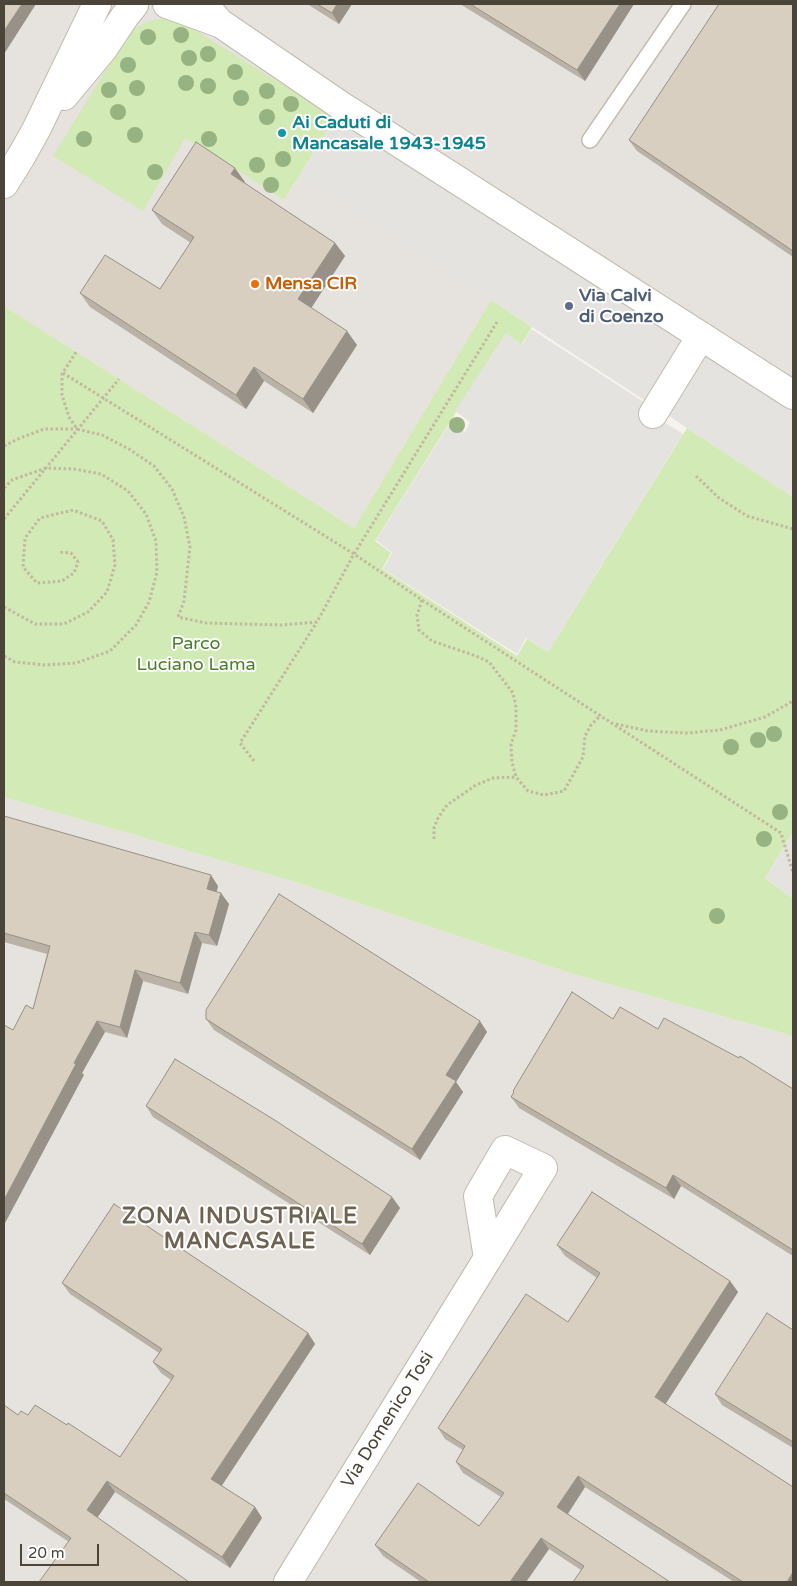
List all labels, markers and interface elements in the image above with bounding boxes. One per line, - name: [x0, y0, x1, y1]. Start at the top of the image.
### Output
- place label: Ai Caduti di Mancasale 1943-1945: [292, 112, 486, 154]
- marker: Ai Caduti di Mancasale 1943-1945: [276, 127, 288, 139]
- place label: Mensa CIR: [265, 273, 357, 295]
- marker: Mensa CIR: [249, 278, 261, 290]
- place label: Via Calvi di Coenzo: [579, 285, 664, 328]
- marker: Via Calvi di Coenzo: [563, 300, 575, 312]
- park label: Parco Luciano Lama: [136, 633, 256, 676]
- district label: ZONA INDUSTRIALE MANCASALE: [120, 1204, 360, 1256]
- street label: Via Domenico Tosi: [337, 1348, 439, 1492]
- scale bar: [22, 1534, 101, 1566]
- text: 20 m: [28, 1544, 65, 1562]

